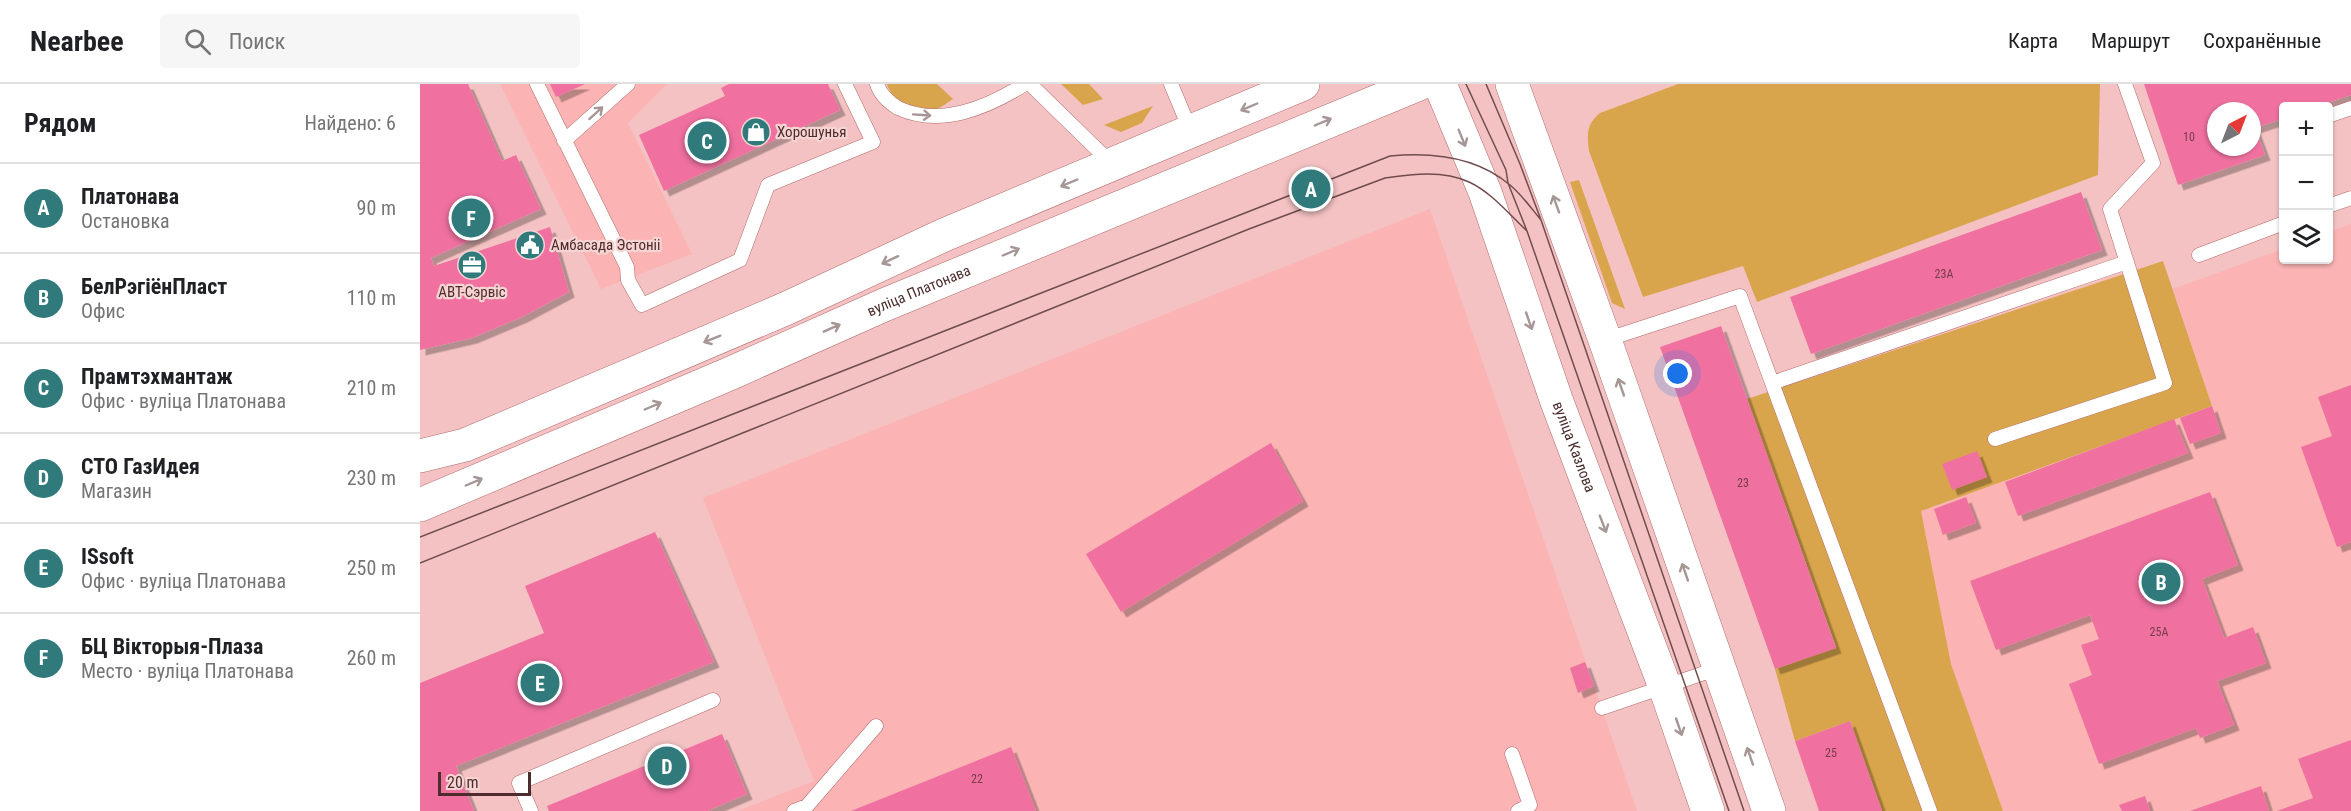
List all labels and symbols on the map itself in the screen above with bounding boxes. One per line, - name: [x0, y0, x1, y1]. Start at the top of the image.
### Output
- one-way arrow: [1240, 102, 1259, 113]
- north arrow: [2207, 102, 2261, 156]
- one-way arrow: [588, 106, 603, 120]
- one-way arrow: [912, 110, 932, 121]
- shop icon: Хорошунья: [740, 116, 772, 148]
- one-way arrow: [1313, 116, 1331, 127]
- pin: C: [688, 118, 726, 164]
- place label: Хорошунья: [777, 123, 846, 141]
- one-way arrow: [1457, 128, 1468, 147]
- house number: 10: [2183, 130, 2195, 144]
- pin: A: [1292, 166, 1330, 212]
- one-way arrow: [1061, 177, 1079, 189]
- one-way arrow: [1549, 195, 1560, 214]
- pin: F: [452, 196, 490, 240]
- public building icon: Амбасада Эстоніі: [514, 229, 546, 261]
- place label: Амбасада Эстоніі: [551, 236, 660, 254]
- one-way arrow: [1002, 246, 1020, 257]
- office icon: АВТ-Сэрвіс: [456, 249, 488, 281]
- one-way arrow: [882, 254, 900, 266]
- street label: вуліца Платонава: [864, 261, 973, 320]
- house number: 23А: [1935, 267, 1953, 281]
- place label: АВТ-Сэрвіс: [438, 283, 506, 301]
- one-way arrow: [1525, 311, 1536, 330]
- one-way arrow: [823, 321, 841, 332]
- one-way arrow: [703, 334, 722, 345]
- your location: [1663, 359, 1692, 388]
- one-way arrow: [1615, 379, 1626, 397]
- street label: вуліца Казлова: [1549, 399, 1599, 495]
- one-way arrow: [644, 400, 662, 411]
- one-way arrow: [464, 476, 483, 487]
- house number: 23: [1737, 476, 1749, 490]
- one-way arrow: [1599, 514, 1610, 533]
- pin: B: [2142, 560, 2180, 604]
- one-way arrow: [1679, 563, 1690, 582]
- house number: 25А: [2150, 625, 2168, 639]
- pin: E: [520, 660, 560, 706]
- one-way arrow: [1674, 717, 1685, 735]
- pin: D: [648, 744, 686, 788]
- house number: 25: [1825, 746, 1837, 760]
- one-way arrow: [1743, 747, 1754, 766]
- scale bar: [438, 769, 531, 796]
- house number: 22: [971, 772, 983, 786]

